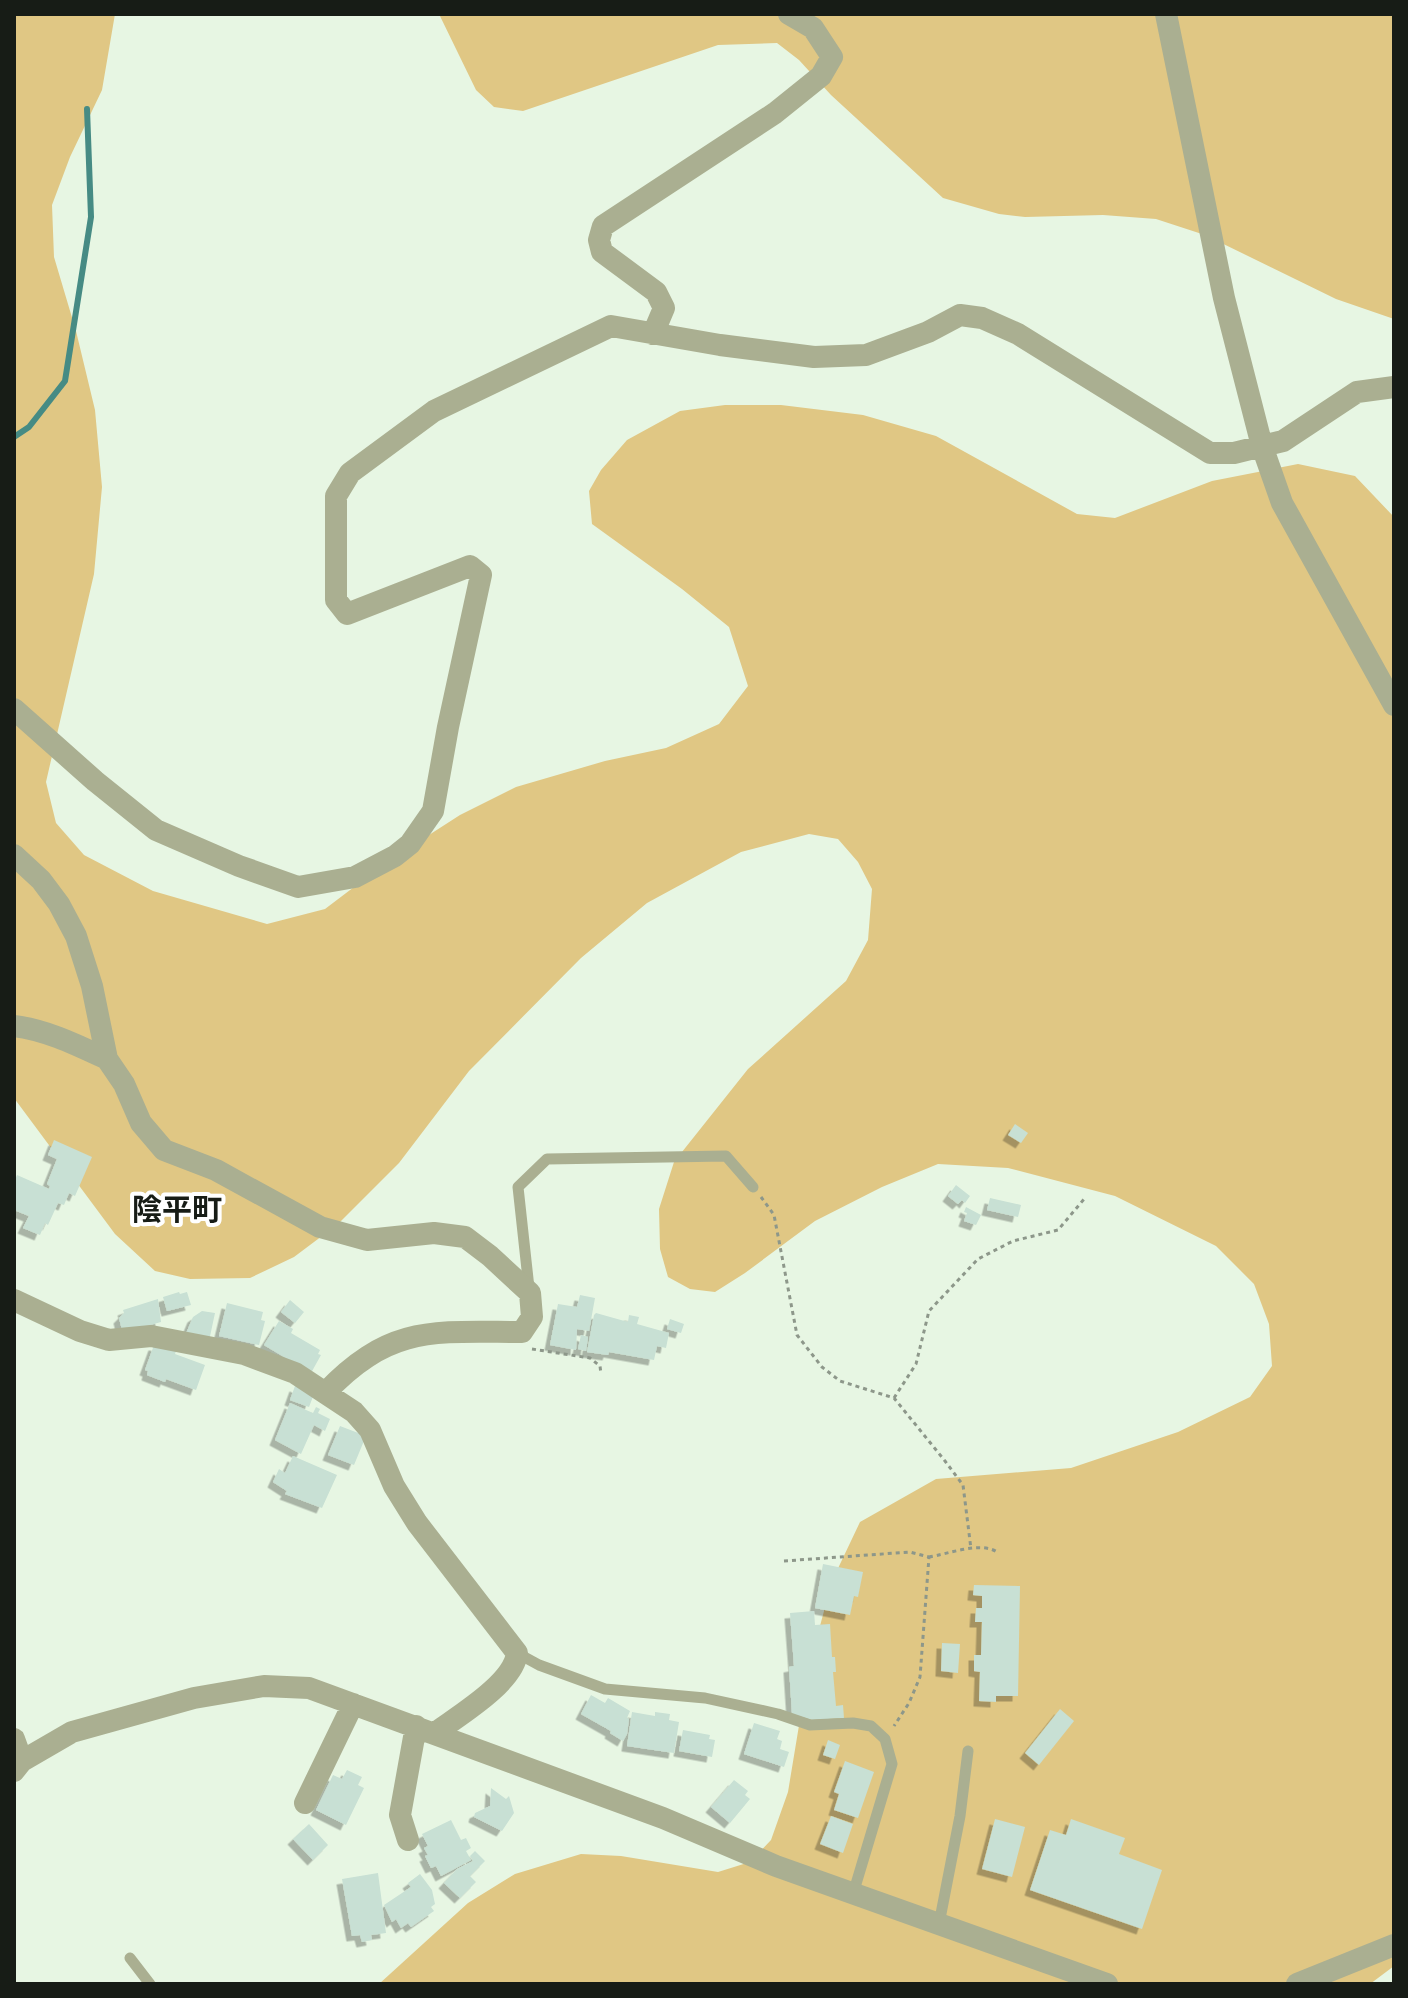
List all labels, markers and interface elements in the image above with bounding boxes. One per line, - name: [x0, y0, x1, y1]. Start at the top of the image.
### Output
- district label: 陰平町: [132, 1192, 222, 1228]

